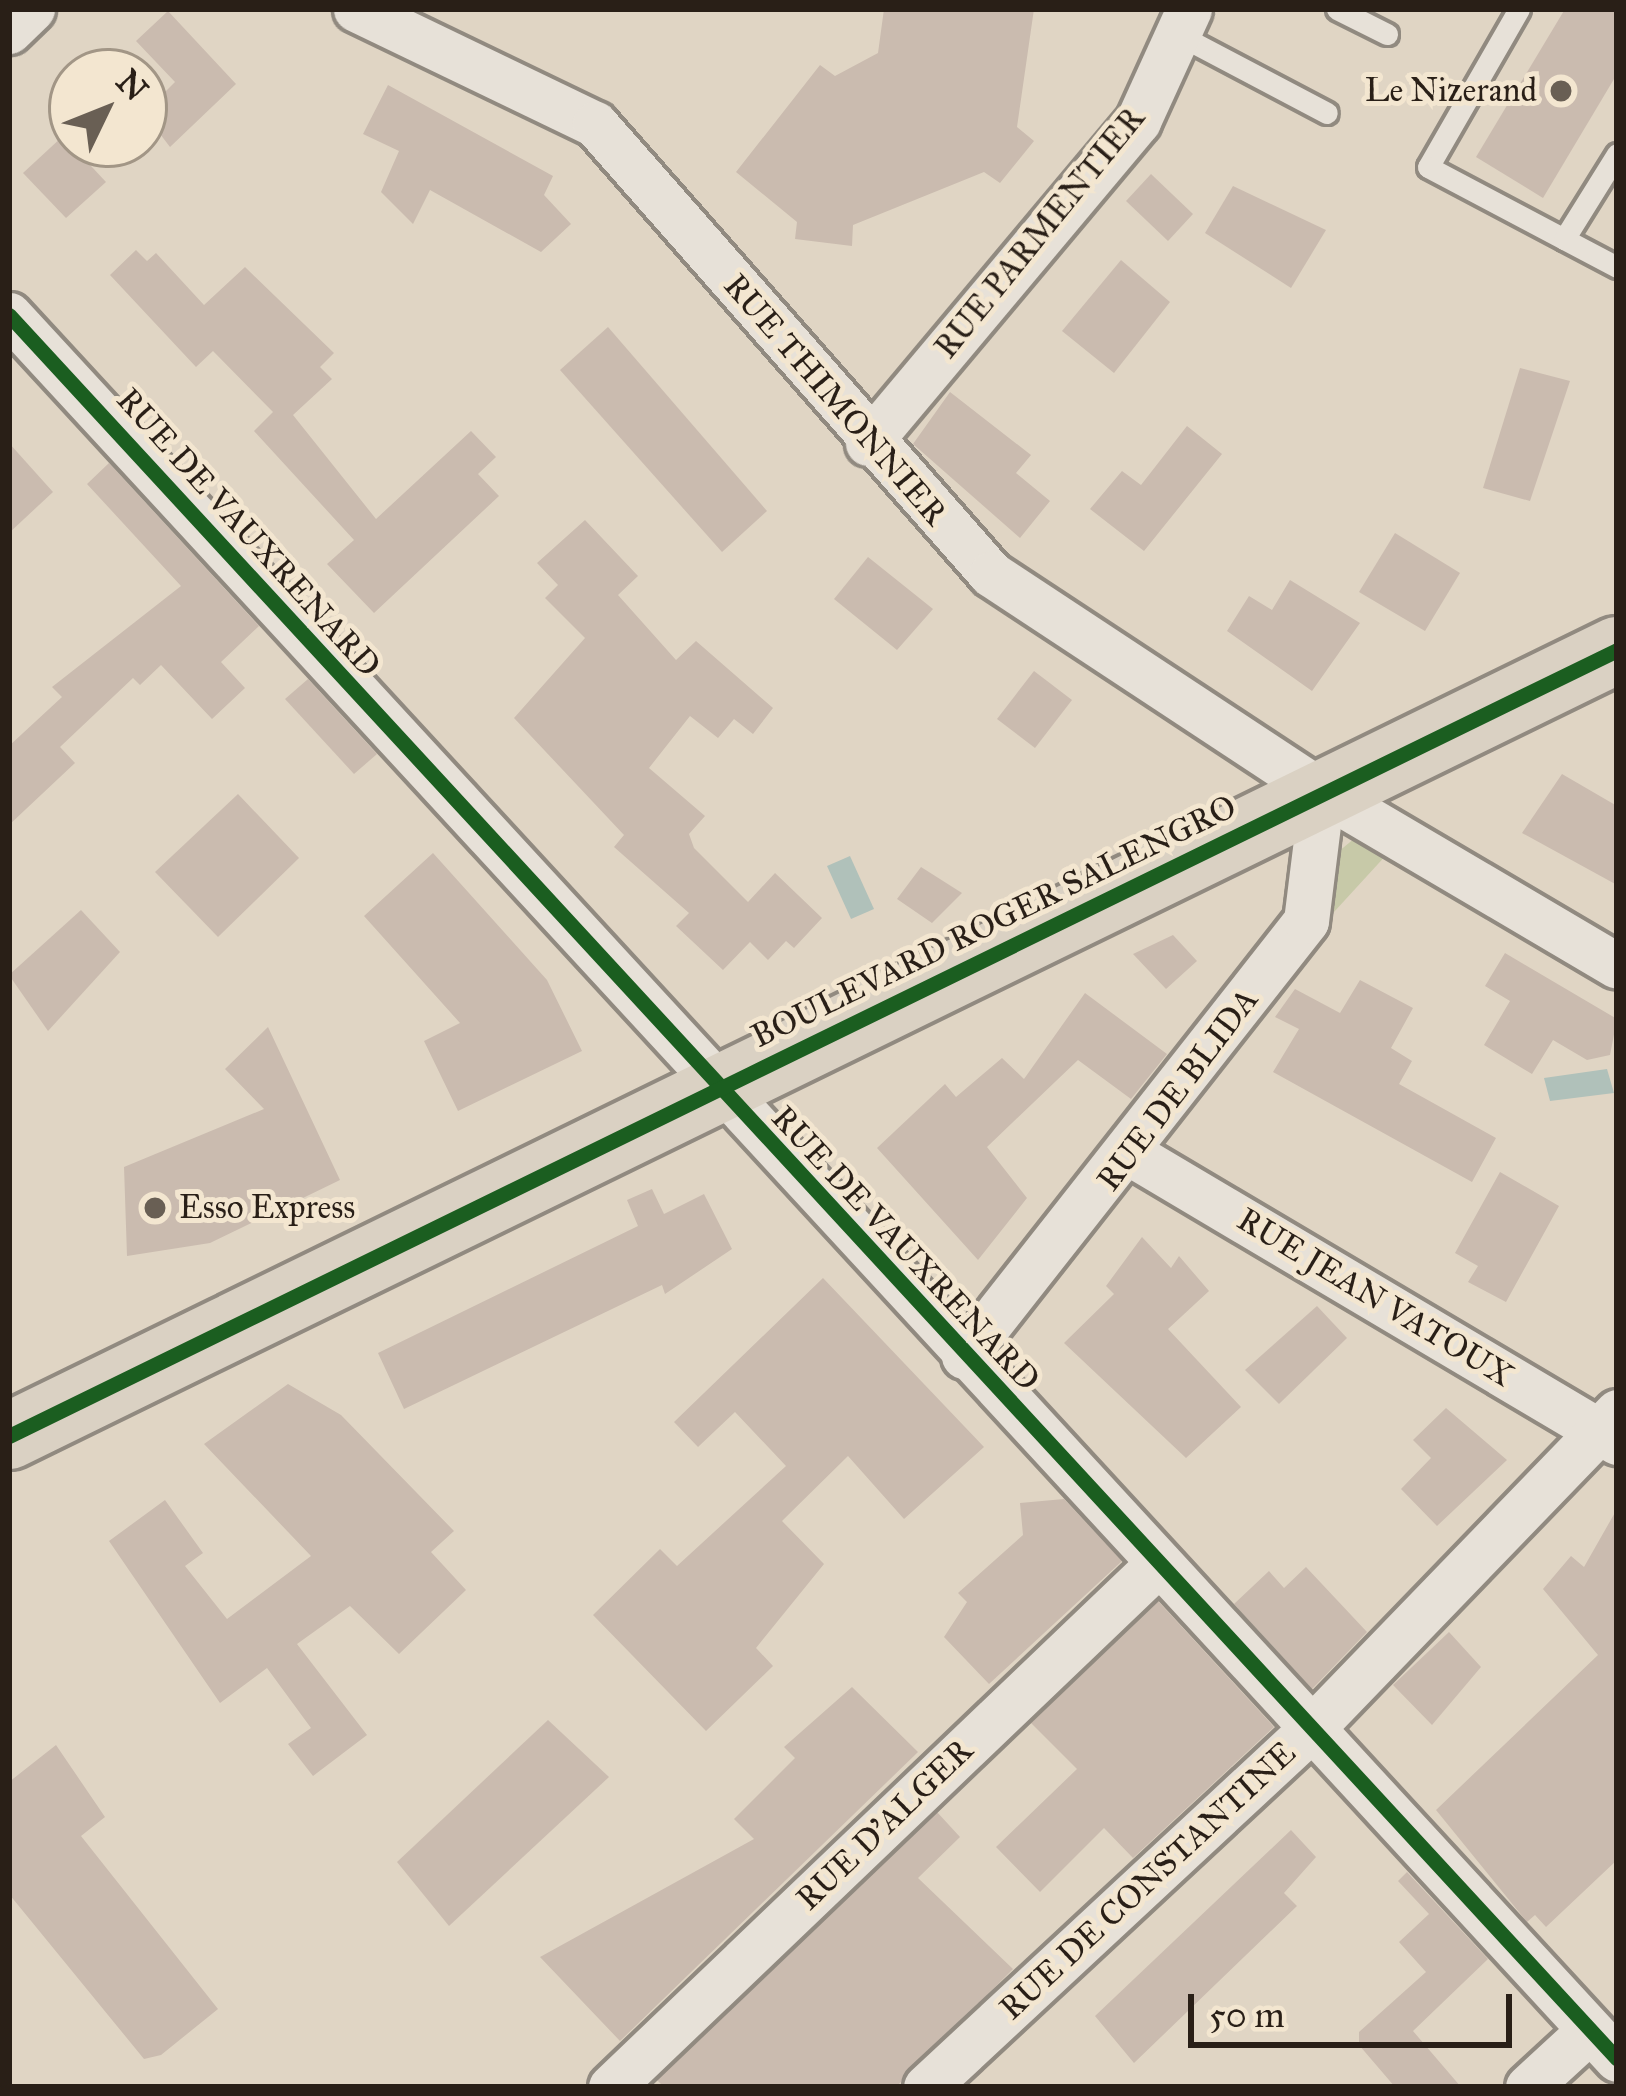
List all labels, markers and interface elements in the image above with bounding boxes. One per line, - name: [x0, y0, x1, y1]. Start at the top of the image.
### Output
- north arrow: [48, 48, 168, 168]
- text: N: [108, 62, 156, 109]
- place label: Le Nizerand: [1365, 71, 1537, 111]
- marker: Le Nizerand: [1548, 78, 1574, 104]
- street label: RUE PARMENTIER: [927, 99, 1153, 367]
- street label: RUE THIMONNIER: [715, 266, 955, 534]
- street label: RUE DE VAUXRENARD: [108, 381, 388, 685]
- street label: BOULEVARD ROGER SALENGRO: [745, 787, 1243, 1057]
- street label: RUE DE BLIDA: [1089, 981, 1267, 1199]
- street label: RUE DE VAUXRENARD: [763, 1098, 1047, 1400]
- place label: Esso Express: [179, 1188, 355, 1228]
- marker: Esso Express: [142, 1195, 168, 1221]
- street label: RUE JEAN VATOUX: [1230, 1200, 1520, 1396]
- street label: RUE D'ALGER: [789, 1731, 981, 1919]
- street label: RUE DE CONSTANTINE: [992, 1734, 1304, 2028]
- scale bar: [1194, 1970, 1518, 2044]
- text: 50 m: [1209, 1993, 1285, 2037]

